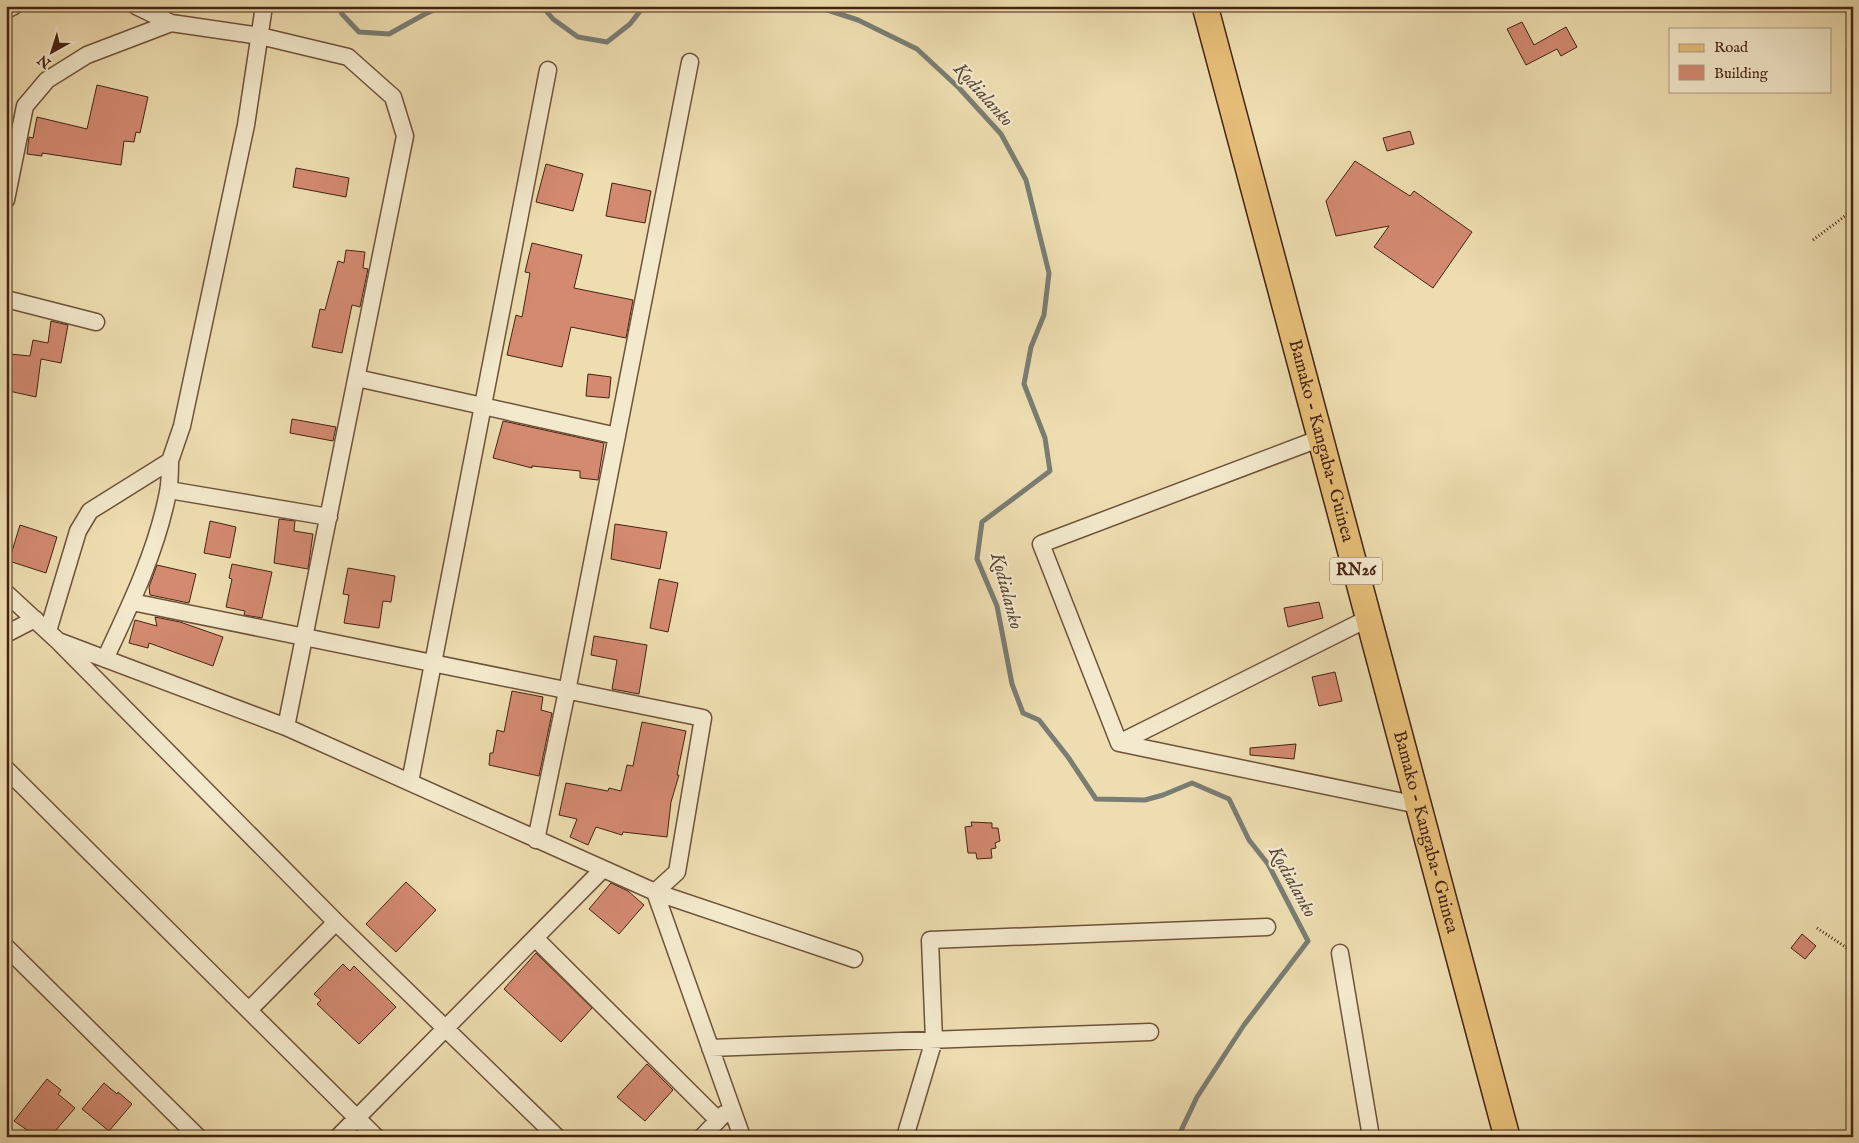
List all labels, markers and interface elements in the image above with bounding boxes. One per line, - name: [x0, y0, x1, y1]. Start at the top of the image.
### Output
- north arrow: [28, 28, 78, 78]
- legend: [1669, 28, 1832, 92]
- text: Road: [1714, 38, 1749, 57]
- text: N: [34, 51, 56, 73]
- water label: Kodialanko: [947, 57, 1018, 132]
- text: Building: [1714, 64, 1769, 83]
- street label: Bamako - Kangaba- Guinea: [1283, 337, 1359, 545]
- water label: Kodialanko: [984, 549, 1028, 632]
- road number: RN26: [1330, 558, 1382, 584]
- street label: Bamako - Kangaba- Guinea: [1388, 728, 1464, 936]
- water label: Kodialanko: [1262, 841, 1321, 922]

